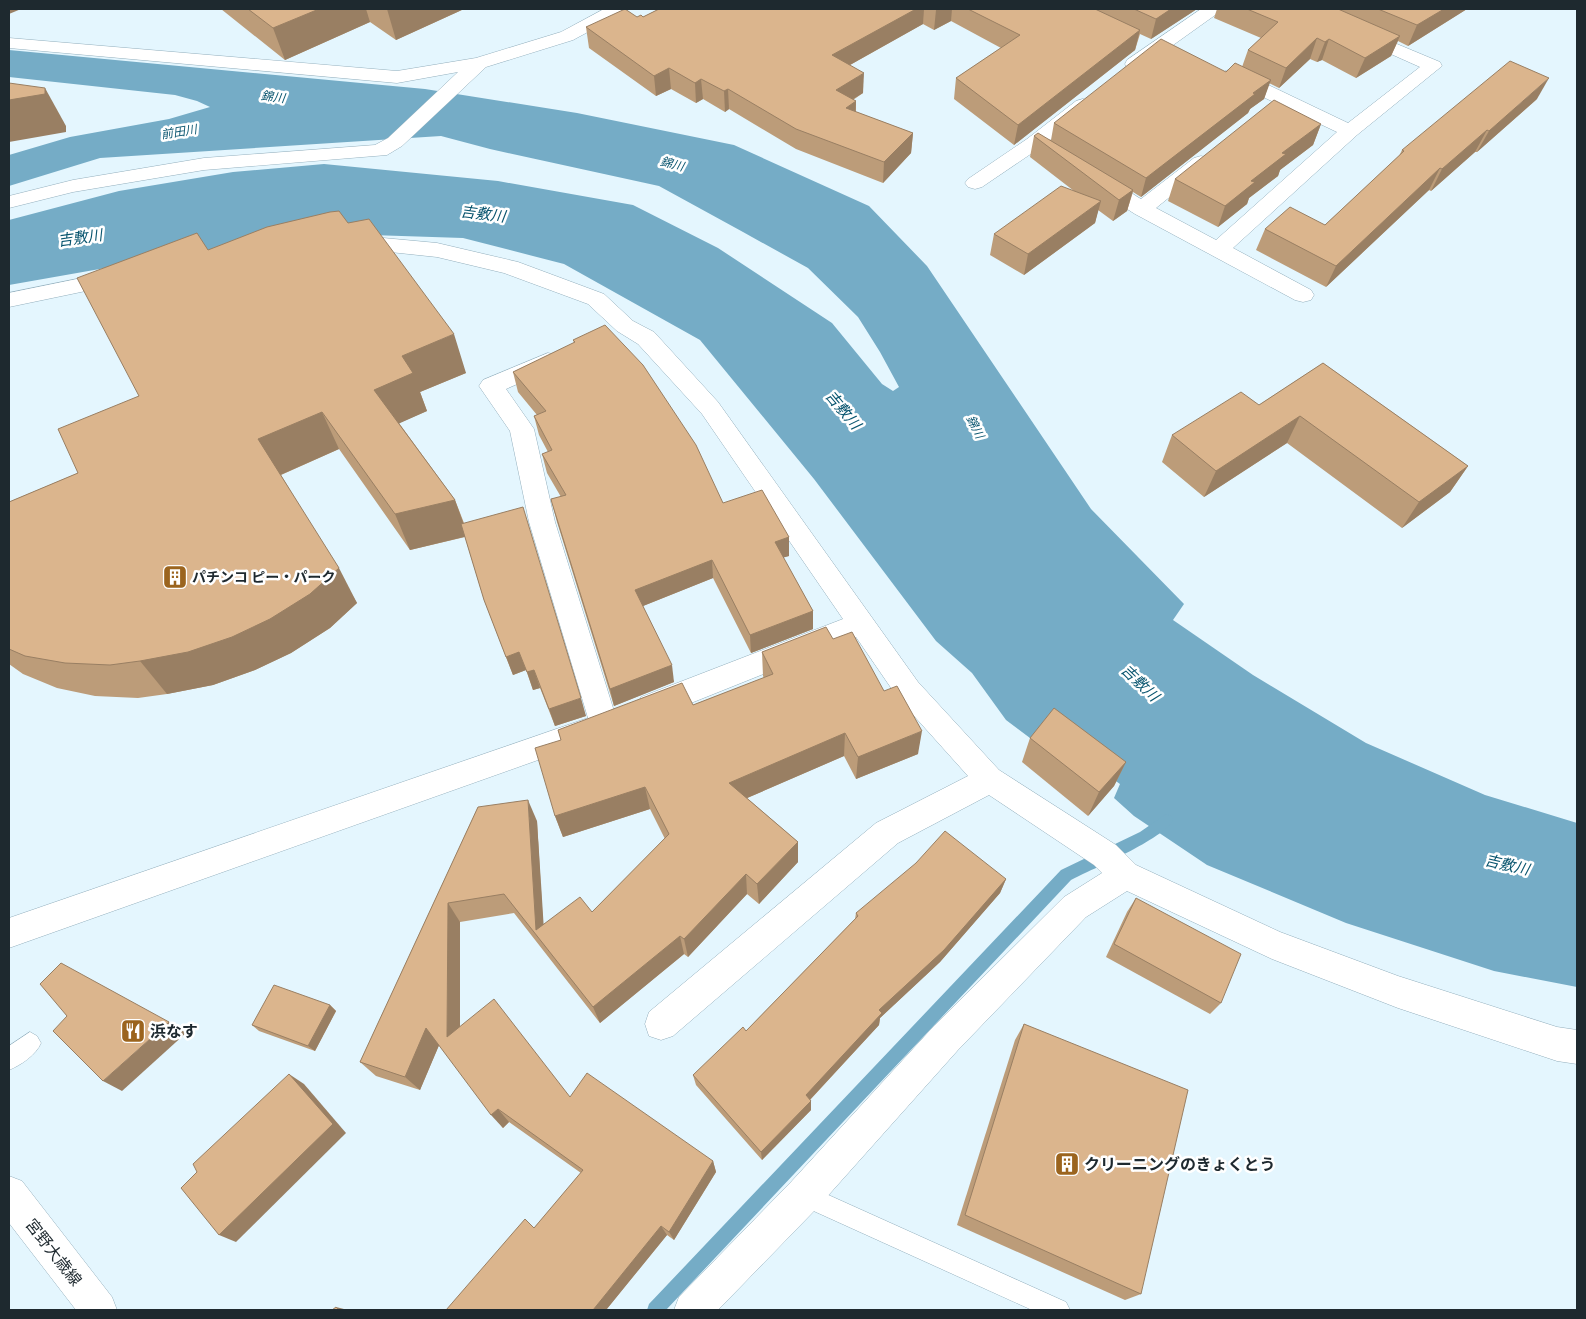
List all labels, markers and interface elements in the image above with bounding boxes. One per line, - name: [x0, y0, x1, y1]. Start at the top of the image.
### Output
- water label: 錦川: [260, 88, 288, 106]
- water label: 前田川: [160, 121, 200, 142]
- water label: 錦川: [659, 153, 688, 174]
- water label: 吉敷川: [460, 201, 509, 226]
- water label: 吉敷川: [56, 225, 106, 250]
- water label: 吉敷川: [822, 386, 866, 435]
- water label: 錦川: [963, 413, 988, 443]
- building icon: パチンコ ピー・パーク: [162, 564, 188, 590]
- place label: パチンコ ピー・パーク: [192, 568, 336, 586]
- water label: 吉敷川: [1118, 660, 1165, 706]
- water label: 吉敷川: [1483, 850, 1533, 879]
- restaurant icon: 浜なす: [120, 1018, 146, 1044]
- place label: 浜なす: [150, 1021, 198, 1041]
- building icon: クリーニングのきょくとう: [1054, 1151, 1080, 1177]
- place label: クリーニングのきょくとう: [1084, 1154, 1276, 1174]
- street label: 宮野大歳線: [21, 1214, 87, 1290]

